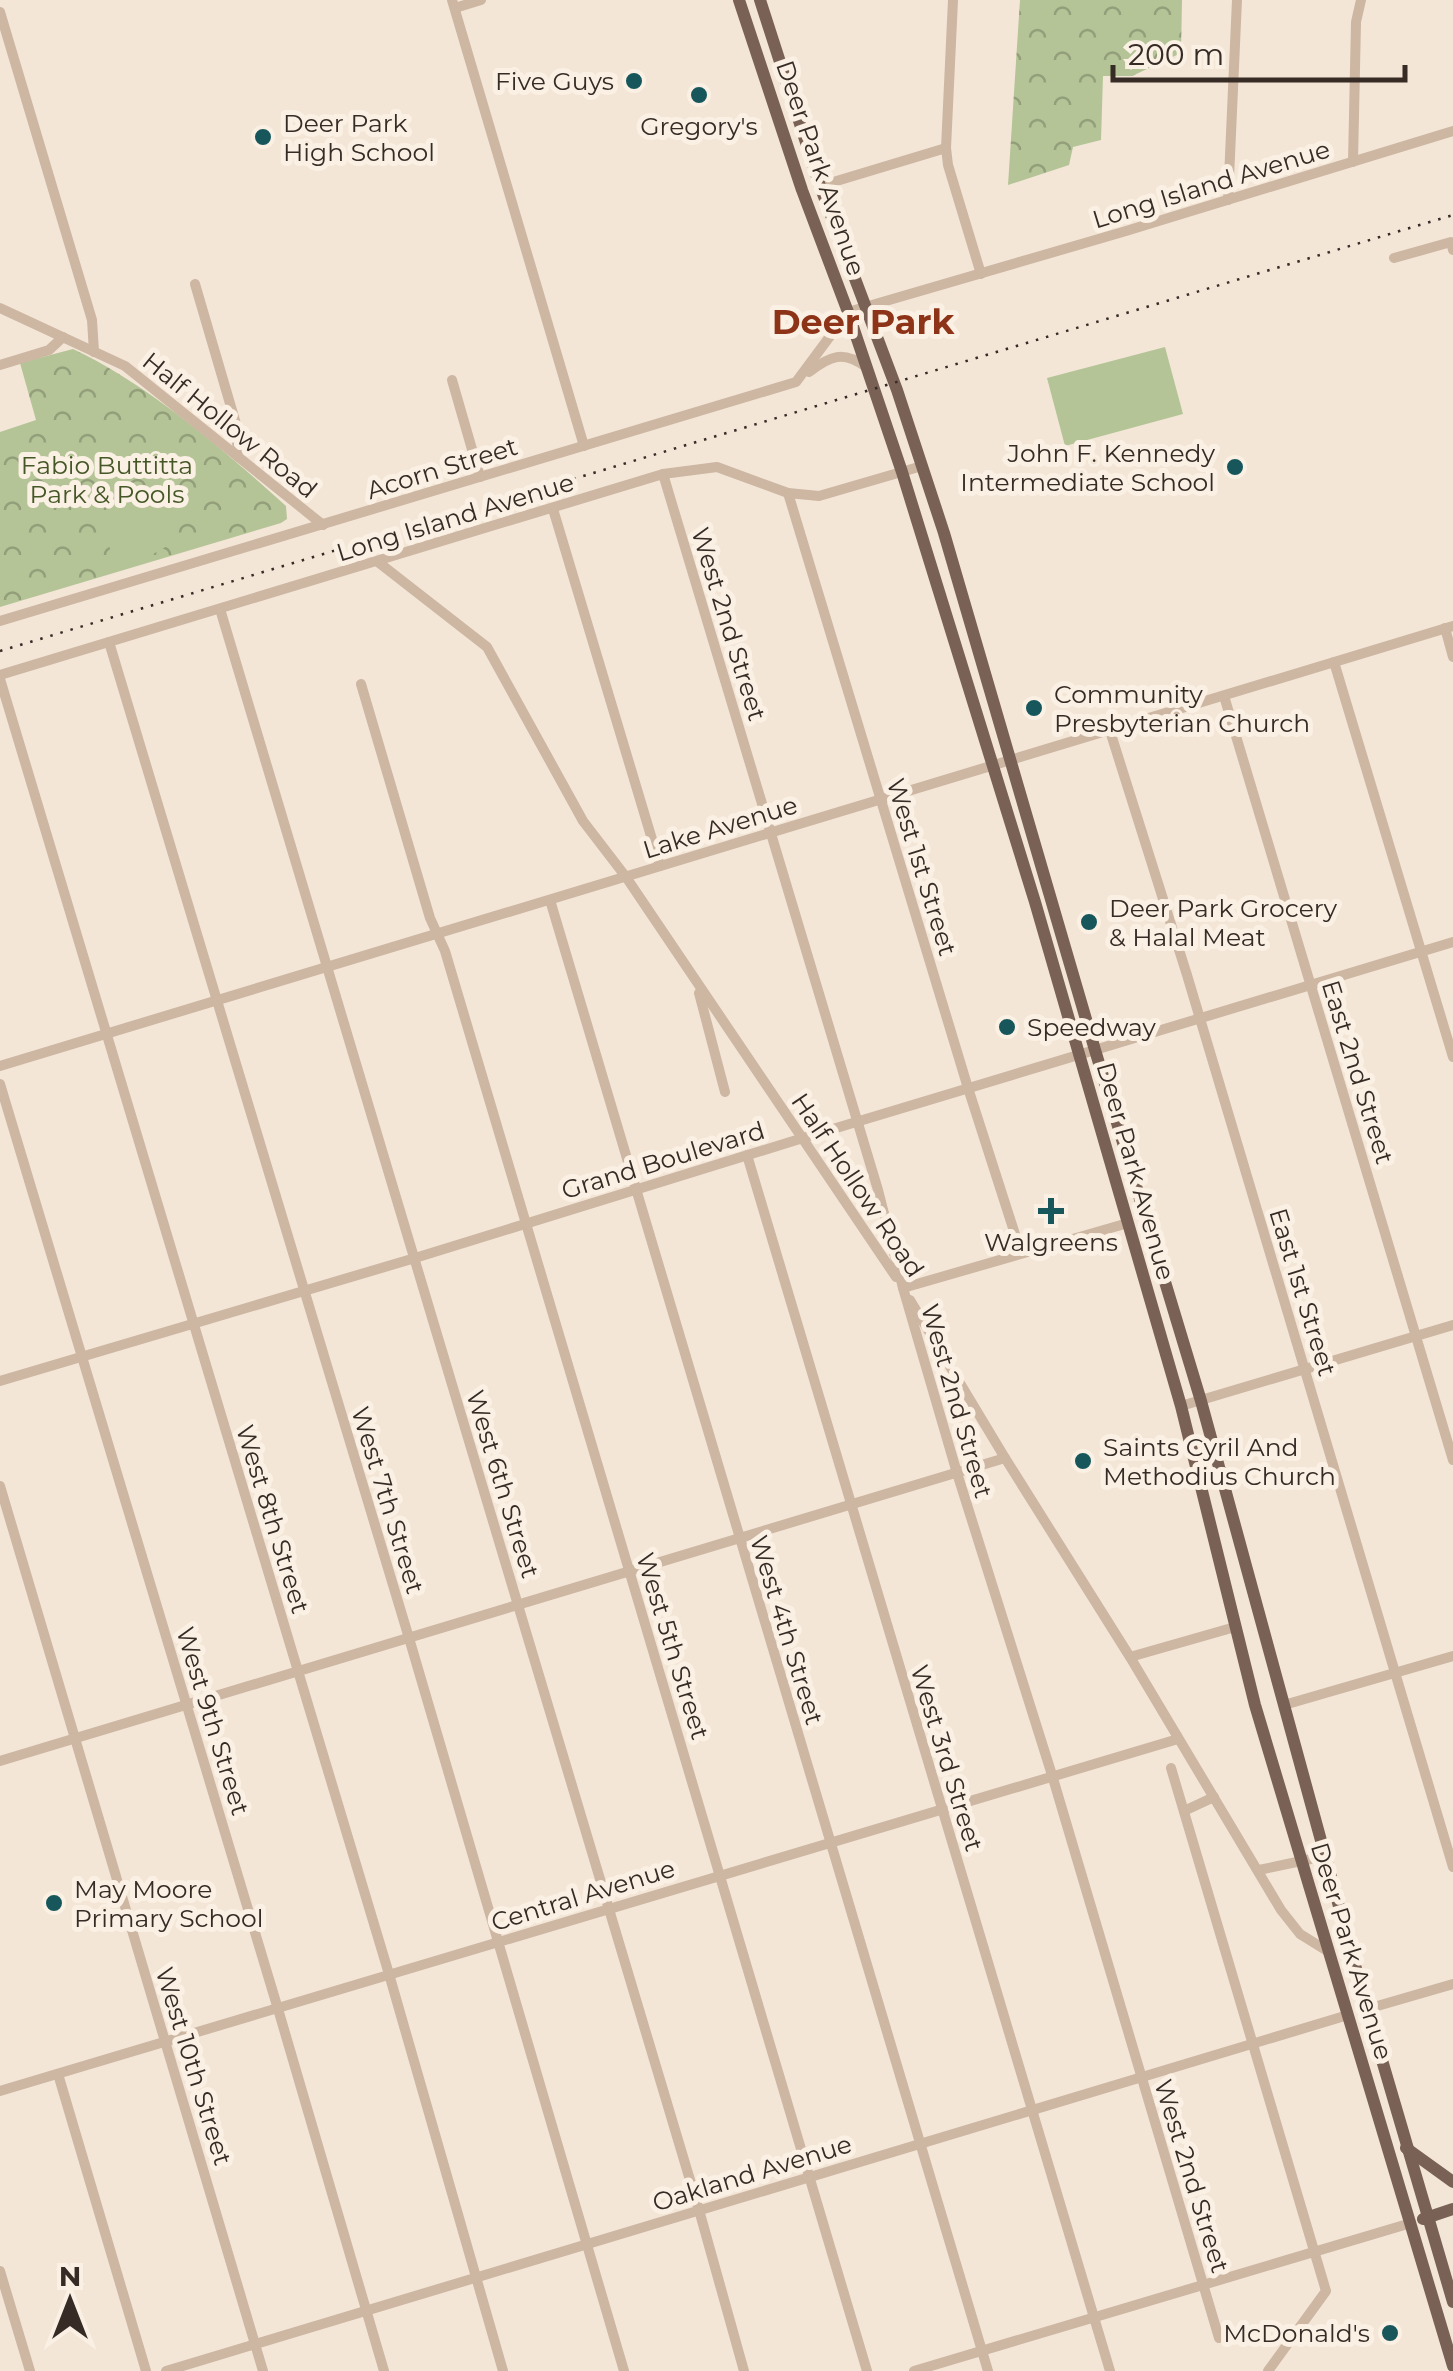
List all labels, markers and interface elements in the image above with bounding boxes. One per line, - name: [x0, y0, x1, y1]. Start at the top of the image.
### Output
- scale bar: [1113, 20, 1406, 82]
- text: 200 m: [1128, 36, 1224, 73]
- street label: Deer Park Avenue: [770, 57, 872, 279]
- place label: Five Guys: [495, 66, 614, 96]
- marker: Five Guys: [623, 70, 645, 92]
- marker: Gregory's: [688, 84, 710, 106]
- place label: Deer Park High School: [283, 108, 435, 167]
- place label: Gregory's: [640, 111, 758, 141]
- marker: Deer Park High School: [252, 126, 274, 148]
- street label: Long Island Avenue: [1089, 134, 1333, 234]
- district label: Deer Park: [772, 300, 955, 343]
- street label: Half Hollow Road: [137, 346, 323, 504]
- street label: Acorn Street: [363, 431, 521, 505]
- place label: John F. Kennedy Intermediate School: [960, 438, 1215, 497]
- park label: Fabio Buttitta Park & Pools: [21, 450, 193, 509]
- marker: John F. Kennedy Intermediate School: [1224, 456, 1246, 478]
- street label: Long Island Avenue: [333, 467, 577, 567]
- street label: West 2nd Street: [685, 524, 773, 724]
- place label: Community Presbyterian Church: [1054, 679, 1310, 738]
- marker: Community Presbyterian Church: [1023, 697, 1045, 719]
- street label: West 1st Street: [881, 775, 963, 959]
- street label: Lake Avenue: [639, 789, 801, 865]
- place label: Deer Park Grocery & Halal Meat: [1109, 893, 1338, 952]
- marker: Deer Park Grocery & Halal Meat: [1078, 911, 1100, 933]
- street label: East 2nd Street: [1316, 977, 1400, 1167]
- place label: Speedway: [1027, 1012, 1156, 1042]
- marker: Speedway: [996, 1016, 1018, 1038]
- street label: Deer Park Avenue: [1091, 1059, 1181, 1283]
- street label: Half Hollow Road: [785, 1087, 931, 1283]
- street label: Grand Boulevard: [558, 1115, 768, 1205]
- marker: Walgreens: [1040, 1200, 1062, 1222]
- street label: East 1st Street: [1263, 1205, 1343, 1379]
- place label: Walgreens: [984, 1227, 1118, 1257]
- street label: West 2nd Street: [915, 1300, 999, 1502]
- street label: West 6th Street: [460, 1386, 546, 1582]
- street label: West 7th Street: [345, 1403, 431, 1597]
- street label: West 8th Street: [230, 1421, 316, 1617]
- place label: Saints Cyril And Methodius Church: [1103, 1432, 1336, 1491]
- marker: Saints Cyril And Methodius Church: [1072, 1450, 1094, 1472]
- street label: West 4th Street: [744, 1532, 830, 1728]
- street label: West 5th Street: [630, 1549, 716, 1743]
- street label: West 9th Street: [170, 1623, 256, 1819]
- street label: West 3rd Street: [904, 1661, 990, 1855]
- street label: Deer Park Avenue: [1305, 1839, 1399, 2063]
- street label: Central Avenue: [487, 1853, 679, 1937]
- place label: May Moore Primary School: [74, 1874, 263, 1933]
- marker: May Moore Primary School: [43, 1892, 65, 1914]
- street label: West 10th Street: [150, 1963, 238, 2169]
- street label: West 2nd Street: [1148, 2076, 1236, 2276]
- street label: Oakland Avenue: [649, 2128, 855, 2218]
- north arrow: [20, 2251, 120, 2351]
- text: N: [59, 2259, 81, 2293]
- place label: McDonald's: [1223, 2318, 1370, 2348]
- marker: McDonald's: [1379, 2322, 1401, 2344]

